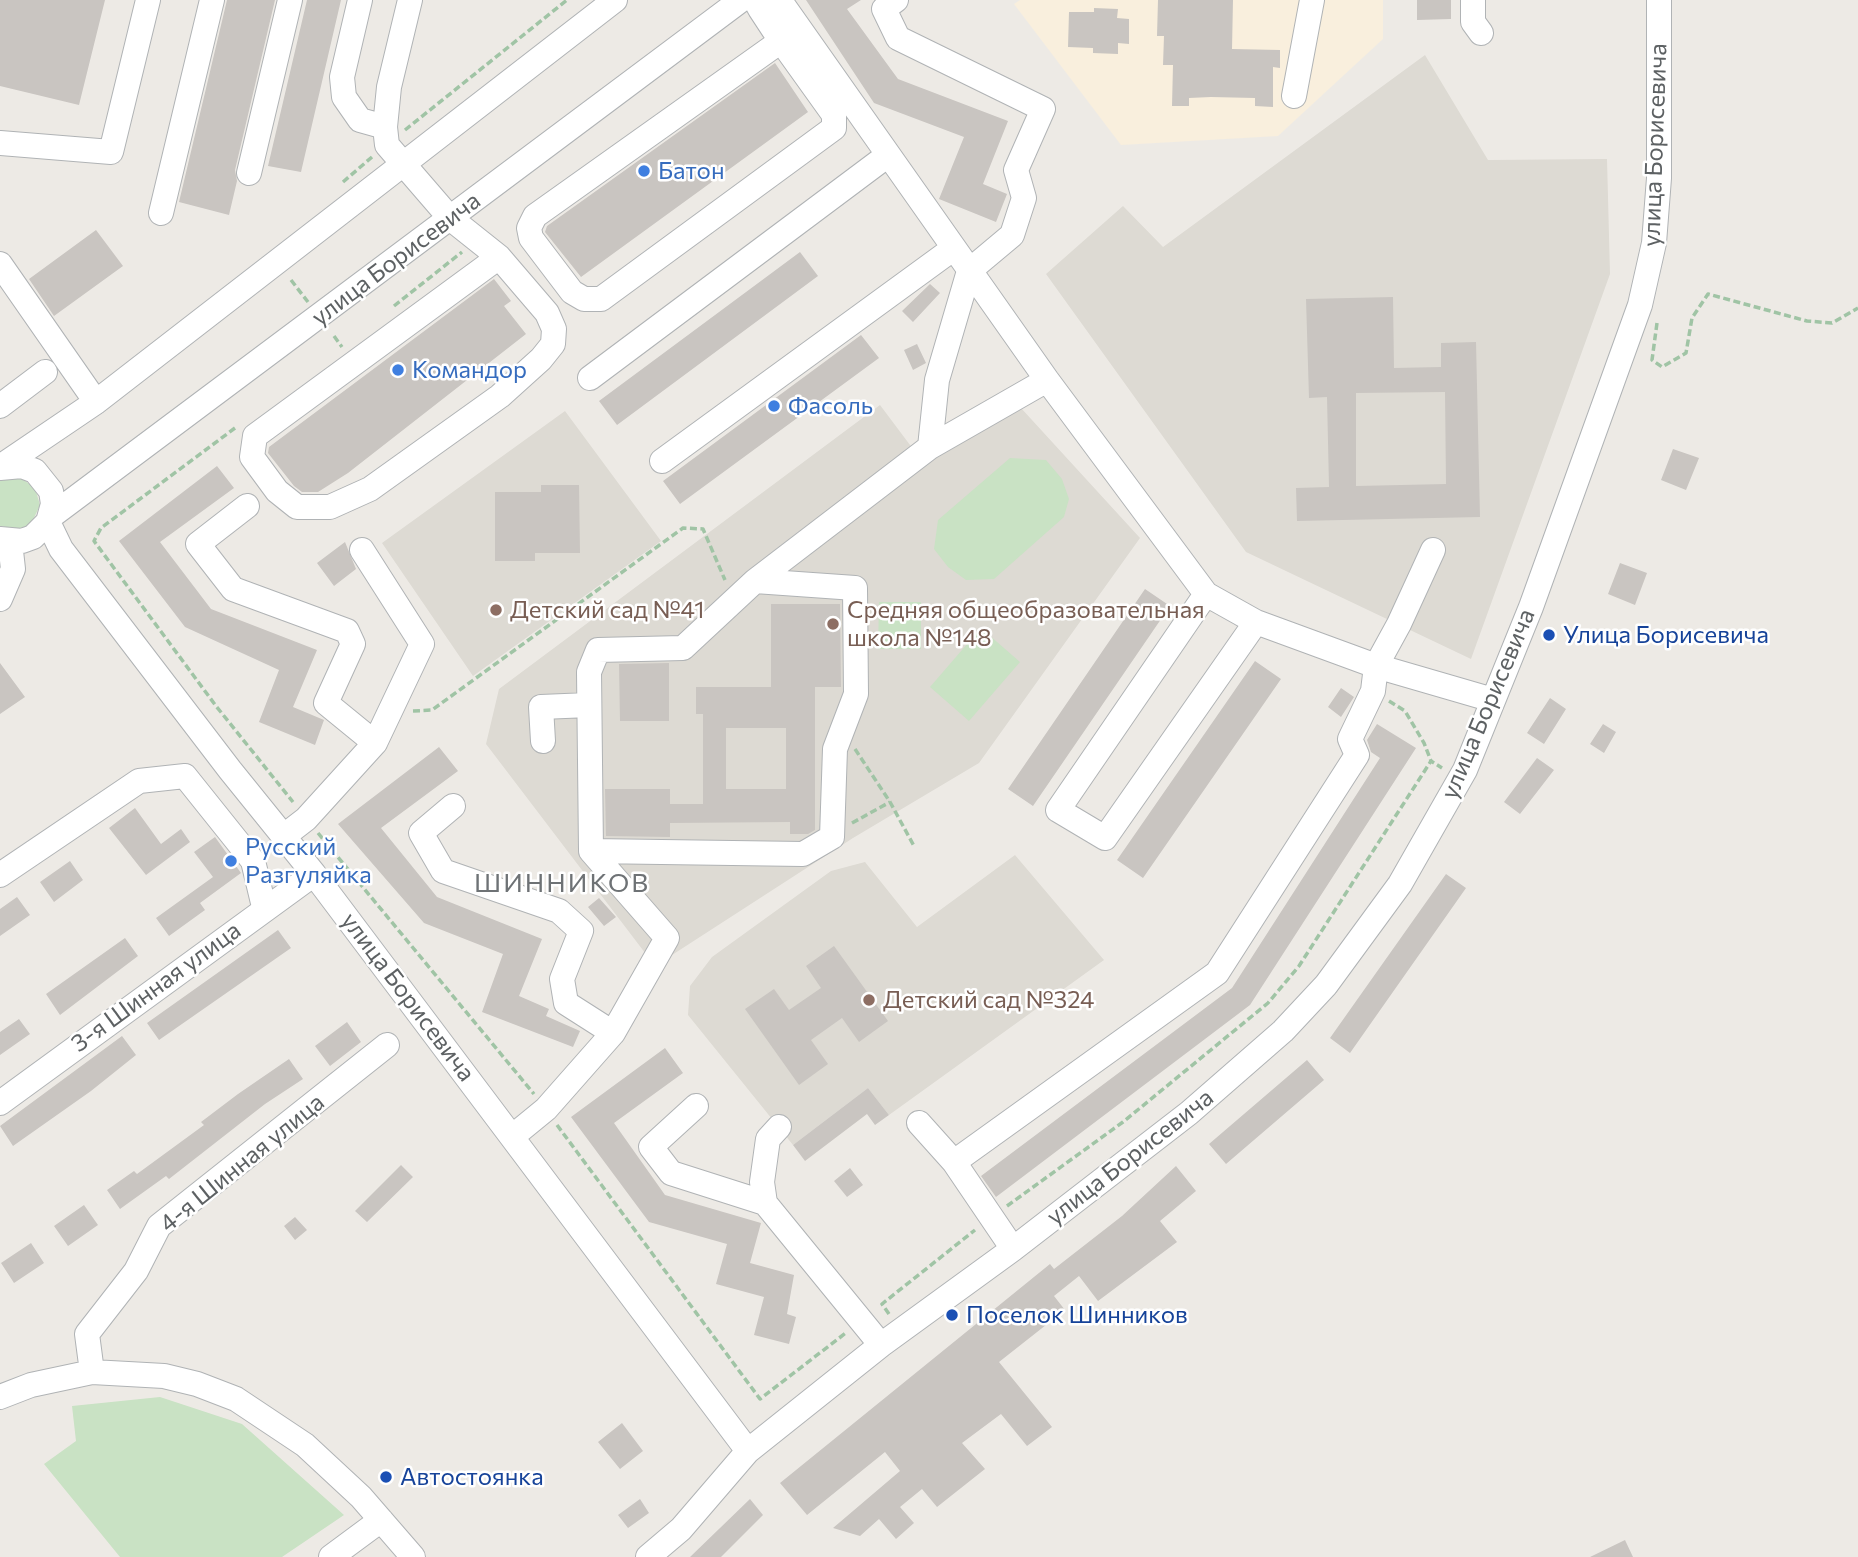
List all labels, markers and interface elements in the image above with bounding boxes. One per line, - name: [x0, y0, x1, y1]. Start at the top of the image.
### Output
- street label: улица Борисевича: [1637, 43, 1673, 247]
- place label: Батон: [658, 157, 725, 185]
- marker: Батон: [636, 163, 652, 179]
- street label: улица Борисевича: [306, 186, 486, 332]
- place label: Командор: [412, 356, 527, 384]
- marker: Командор: [390, 362, 406, 378]
- place label: Фасоль: [788, 392, 873, 420]
- marker: Фасоль: [766, 398, 782, 414]
- place label: Детский сад №41: [510, 596, 704, 624]
- place label: Средняя общеобразовательная школа №148: [847, 596, 1205, 652]
- marker: Детский сад №41: [488, 602, 504, 618]
- street label: улица Борисевича: [1435, 605, 1541, 803]
- marker: Средняя общеобразовательная школа №148: [825, 616, 841, 632]
- place label: Улица Борисевича: [1563, 621, 1769, 649]
- marker: Улица Борисевича: [1541, 627, 1557, 643]
- place label: Русский Разгуляйка: [245, 833, 372, 889]
- marker: Русский Разгуляйка: [223, 853, 239, 869]
- district label: ШИННИКОВ: [475, 867, 649, 899]
- street label: улица Борисевича: [335, 907, 481, 1087]
- street label: 3-я Шинная улица: [66, 916, 246, 1058]
- place label: Детский сад №324: [883, 986, 1094, 1014]
- marker: Детский сад №324: [861, 992, 877, 1008]
- street label: улица Борисевича: [1041, 1083, 1219, 1231]
- street label: 4-я Шинная улица: [154, 1088, 330, 1238]
- place label: Поселок Шинников: [966, 1301, 1188, 1329]
- marker: Поселок Шинников: [944, 1307, 960, 1323]
- place label: Автостоянка: [400, 1463, 544, 1491]
- marker: Автостоянка: [378, 1469, 394, 1485]

